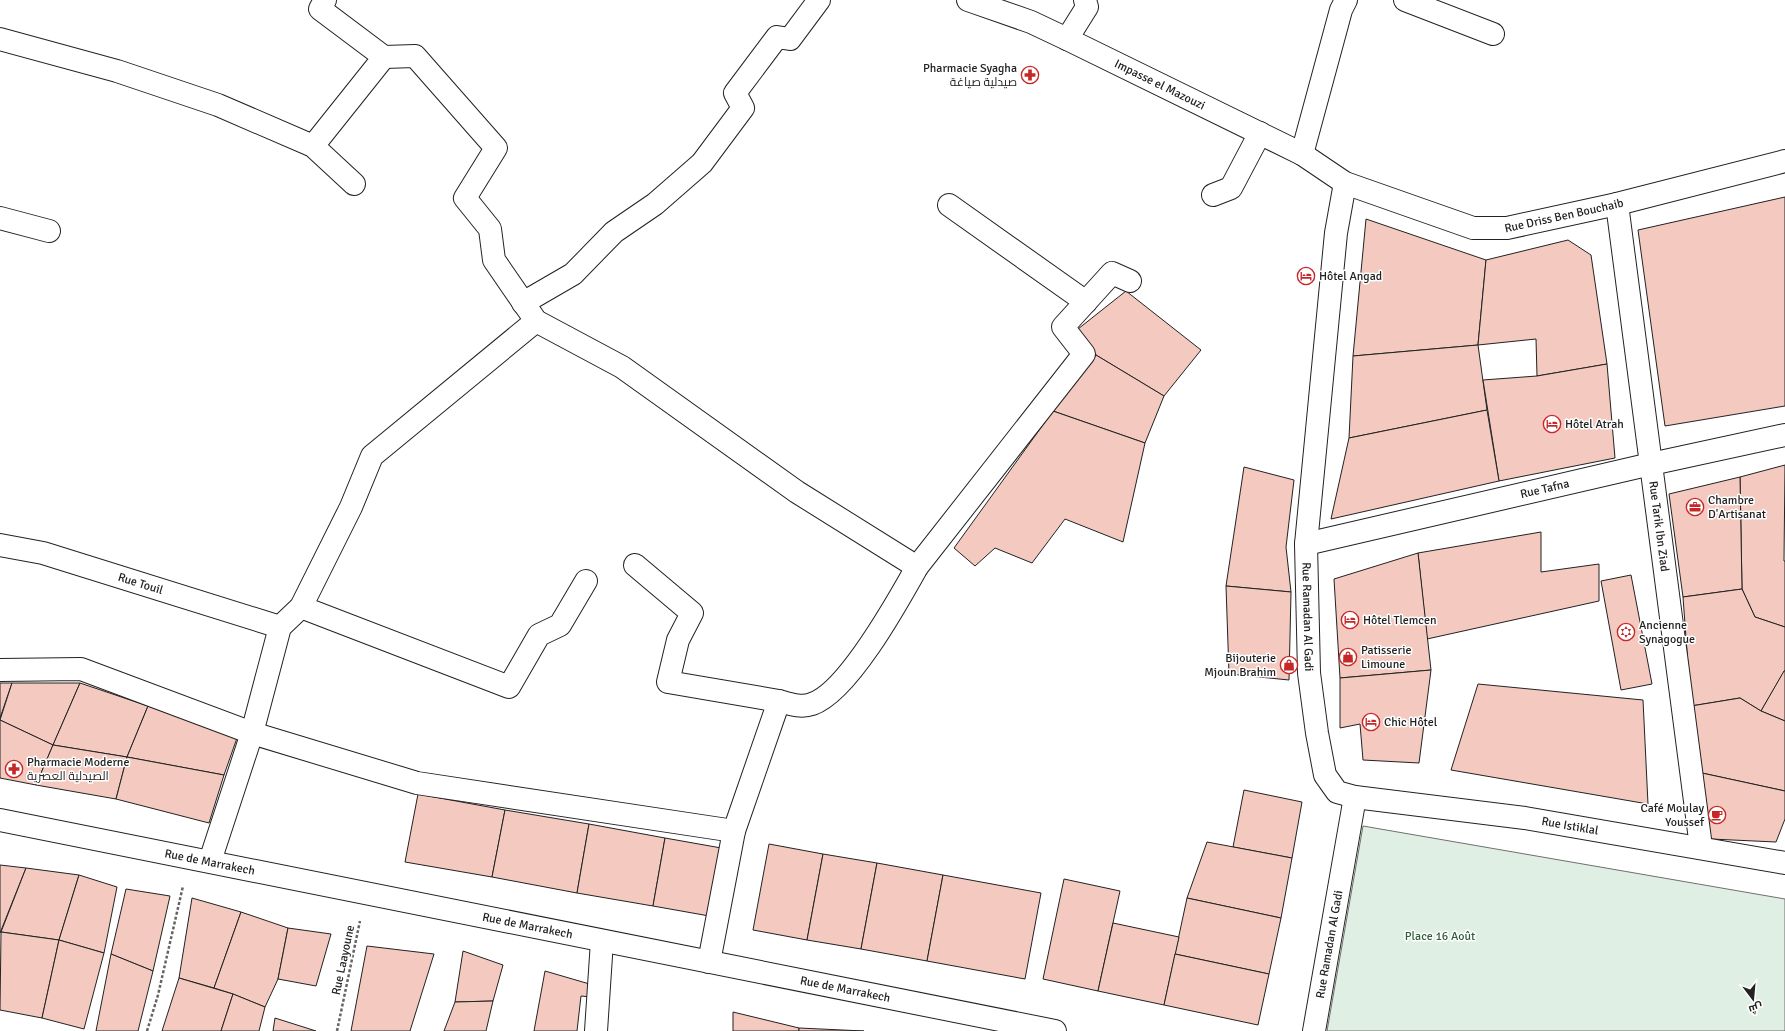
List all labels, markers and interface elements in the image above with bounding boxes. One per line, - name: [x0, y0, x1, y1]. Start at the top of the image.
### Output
- street label: Impasse el Mazouzi: [1112, 56, 1208, 114]
- place label: Pharmacie Syagha صيدلية صياغة: [923, 61, 1017, 90]
- pharmacy icon: Pharmacie Syagha صيدلية صياغة: [1020, 65, 1040, 85]
- street label: Rue Driss Ben Bouchaib: [1503, 196, 1625, 236]
- hotel icon: Hôtel Angad: [1296, 266, 1316, 286]
- place label: Hôtel Angad: [1319, 269, 1382, 284]
- hotel icon: Hôtel Atrah: [1542, 414, 1562, 434]
- place label: Hôtel Atrah: [1565, 417, 1624, 432]
- street label: Rue Tafna: [1519, 476, 1571, 502]
- street label: Rue Tarik Ibn Ziad: [1645, 480, 1672, 573]
- place label: Chambre D'Artisanat: [1708, 493, 1766, 522]
- office icon: Chambre D'Artisanat: [1685, 497, 1705, 517]
- street label: Rue Ramadan Al Gadi: [1298, 562, 1316, 672]
- street label: Rue Touil: [116, 570, 165, 598]
- hotel icon: Hôtel Tlemcen: [1340, 610, 1360, 630]
- place label: Hôtel Tlemcen: [1363, 613, 1437, 628]
- place label: Ancienne Synagogue: [1639, 618, 1695, 647]
- synagogue icon: Ancienne Synagogue: [1616, 622, 1636, 642]
- place label: Patisserie Limoune: [1361, 643, 1411, 672]
- shop icon: Patisserie Limoune: [1338, 647, 1358, 667]
- place label: Bijouterie Mjoun Brahim: [1204, 651, 1276, 680]
- shop icon: Bijouterie Mjoun Brahim: [1279, 655, 1299, 675]
- hotel icon: Chic Hôtel: [1361, 712, 1381, 732]
- place label: Chic Hôtel: [1384, 715, 1438, 730]
- place label: Pharmacie Moderne الصيدلية العصرية: [27, 755, 129, 784]
- pharmacy icon: Pharmacie Moderne الصيدلية العصرية: [4, 759, 24, 779]
- place label: Café Moulay Youssef: [1641, 801, 1705, 830]
- cafe icon: Café Moulay Youssef: [1707, 805, 1727, 825]
- street label: Rue Istiklal: [1540, 814, 1600, 839]
- street label: Rue de Marrakech: [163, 846, 256, 879]
- street label: Rue Ramadan Al Gadi: [1313, 889, 1347, 1000]
- street label: Rue de Marrakech: [481, 910, 574, 942]
- street label: Rue Laayoune: [329, 924, 358, 996]
- park label: Place 16 Août: [1405, 929, 1475, 944]
- street label: Rue de Marrakech: [799, 973, 892, 1006]
- north arrow: [1733, 979, 1773, 1019]
- text: ش: [1747, 1000, 1764, 1016]

